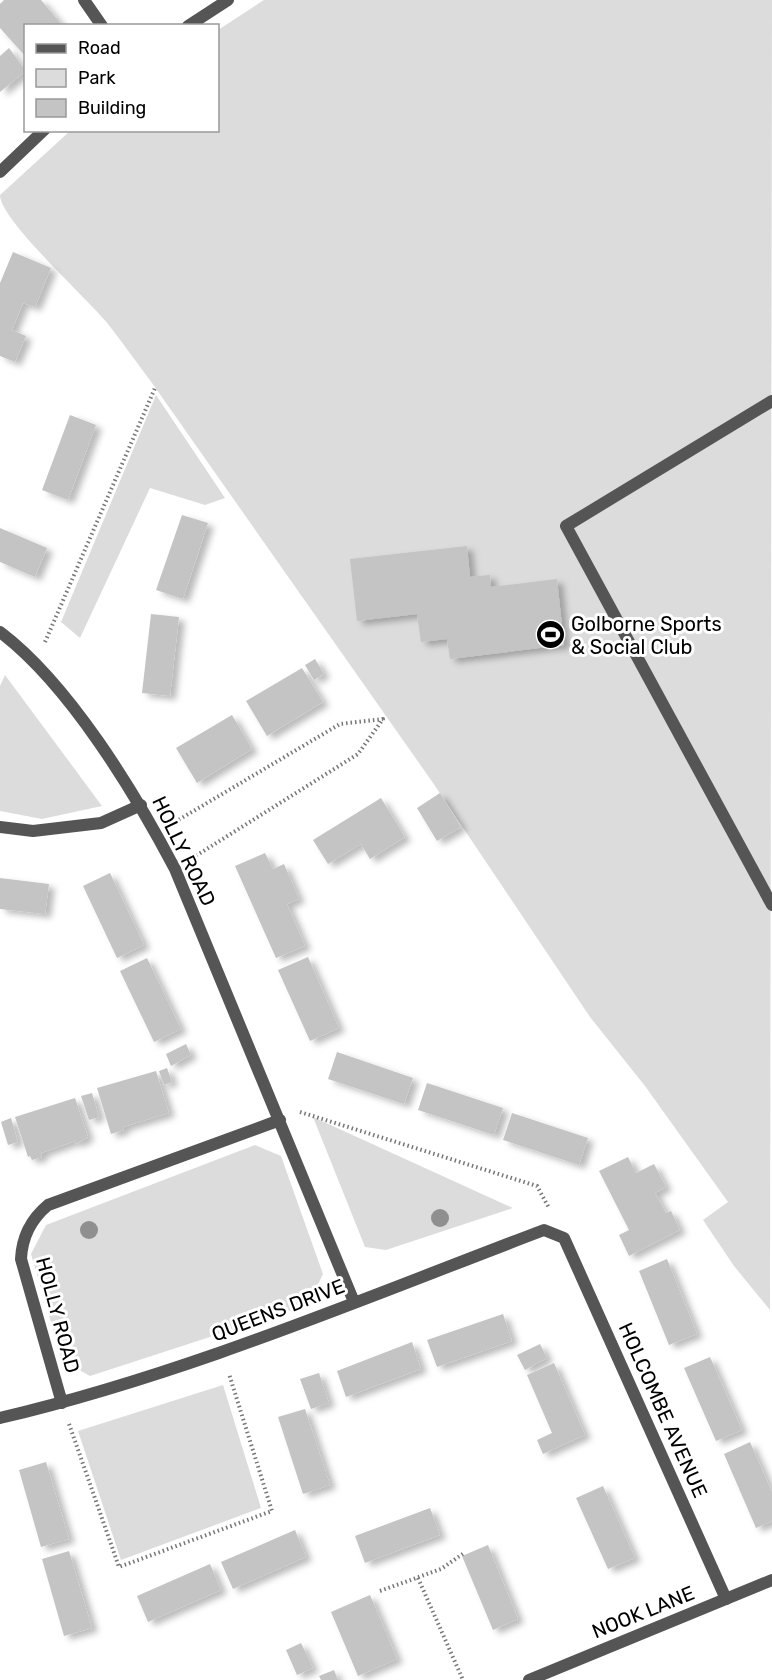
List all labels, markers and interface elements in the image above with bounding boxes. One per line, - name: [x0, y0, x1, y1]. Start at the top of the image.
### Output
- legend: [24, 24, 219, 132]
- text: Road: [78, 37, 121, 59]
- text: Park: [78, 67, 116, 89]
- text: Building: [78, 97, 146, 119]
- place label: Golborne Sports & Social Club: [571, 612, 722, 659]
- sports icon: Golborne Sports & Social Club: [534, 619, 566, 651]
- street label: HOLLY ROAD: [147, 792, 221, 910]
- street label: HOLLY ROAD: [31, 1254, 85, 1376]
- street label: QUEENS DRIVE: [208, 1274, 348, 1346]
- street label: HOLCOMBE AVENUE: [614, 1319, 712, 1501]
- street label: NOOK LANE: [588, 1581, 698, 1643]

